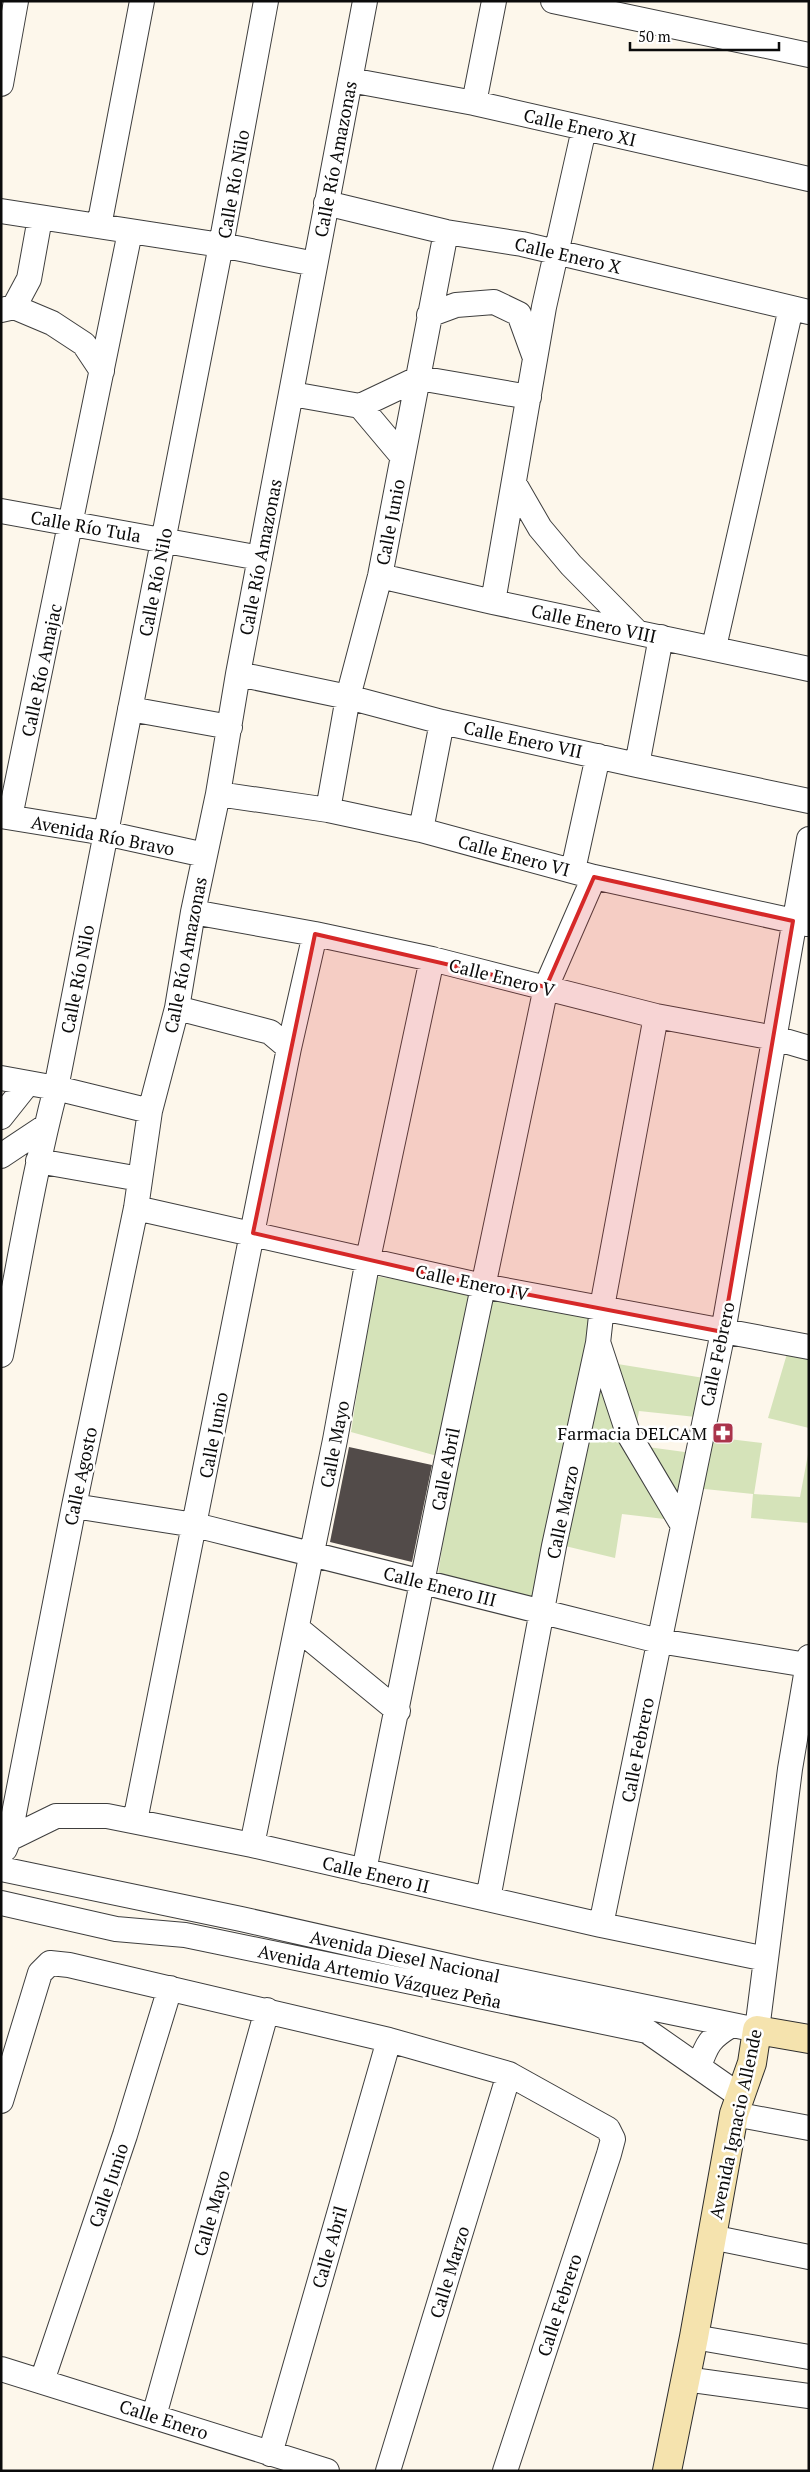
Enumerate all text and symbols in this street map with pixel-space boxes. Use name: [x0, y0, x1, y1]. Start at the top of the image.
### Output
scale bar: [630, 20, 779, 52]
text: 50 m: [638, 26, 671, 46]
street label: Calle Río Amazonas: [308, 79, 362, 239]
street label: Calle Enero XI: [521, 102, 639, 152]
street label: Calle Río Nilo: [212, 128, 254, 240]
street label: Calle Enero X: [512, 231, 624, 279]
street label: Calle Río Amazonas: [233, 477, 287, 637]
street label: Calle Junio: [370, 477, 410, 567]
street label: Calle Río Tula: [29, 504, 143, 548]
street label: Calle Río Nilo: [133, 526, 177, 638]
street label: Calle Enero VIII: [529, 598, 659, 648]
street label: Calle Río Amajac: [15, 601, 67, 739]
street label: Calle Enero VII: [461, 715, 585, 763]
street label: Avenida Río Bravo: [29, 809, 177, 861]
street label: Calle Enero VI: [456, 829, 572, 881]
street label: Calle Río Amazonas: [158, 875, 212, 1035]
street label: Calle Río Nilo: [55, 923, 99, 1035]
street label: Calle Enero V: [447, 952, 558, 1002]
street label: Calle Enero IV: [413, 1258, 531, 1306]
street label: Calle Febrero: [694, 1299, 740, 1409]
street label: Calle Junio: [193, 1390, 233, 1480]
street label: Calle Mayo: [314, 1398, 354, 1490]
place label: Farmacia DELCAM: [558, 1421, 707, 1445]
pharmacy icon: Farmacia DELCAM: [711, 1421, 735, 1445]
street label: Calle Agosto: [58, 1425, 102, 1527]
street label: Calle Abril: [425, 1425, 465, 1513]
street label: Calle Marzo: [540, 1463, 584, 1561]
street label: Calle Enero III: [381, 1560, 499, 1612]
street label: Calle Febrero: [615, 1695, 659, 1805]
street label: Calle Enero II: [320, 1850, 432, 1898]
street label: Avenida Diesel Nacional: [308, 1924, 502, 1988]
street label: Avenida Artemio Vázquez Peña: [256, 1938, 504, 2014]
street label: Avenida Ignacio Allende: [703, 2027, 767, 2221]
street label: Calle Junio: [82, 2140, 134, 2230]
street label: Calle Mayo: [187, 2167, 235, 2259]
street label: Calle Abril: [306, 2203, 352, 2291]
street label: Calle Marzo: [424, 2223, 474, 2321]
street label: Calle Febrero: [531, 2251, 587, 2359]
street label: Calle Enero: [117, 2393, 212, 2445]

